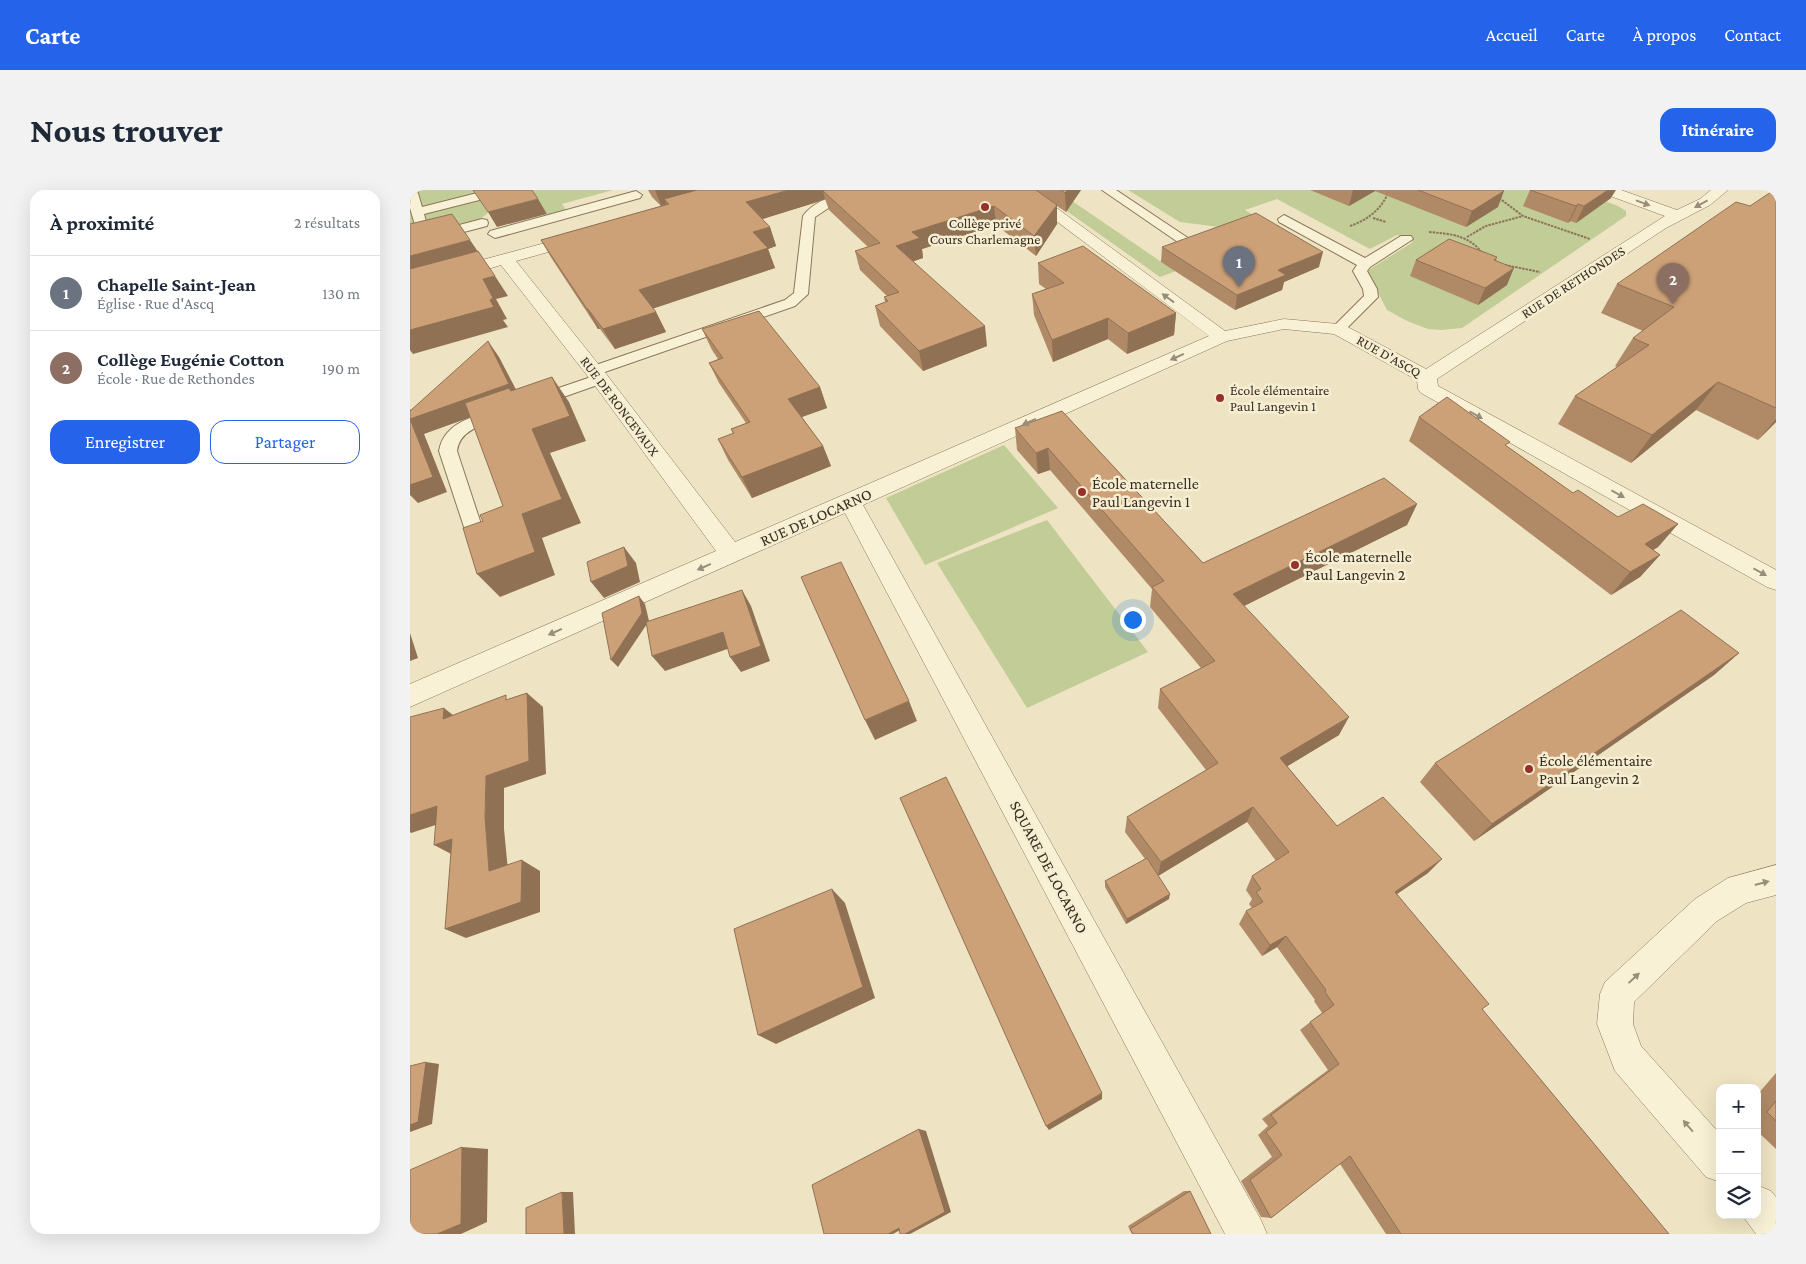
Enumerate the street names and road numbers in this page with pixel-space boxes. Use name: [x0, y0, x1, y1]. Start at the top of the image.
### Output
street label: RUE DE RETHONDES: [1518, 242, 1628, 322]
street label: RUE D'ASCQ: [1354, 332, 1425, 381]
street label: RUE DE RONCEVAUX: [577, 353, 663, 459]
street label: RUE DE LOCARNO: [758, 485, 874, 549]
street label: SQUARE DE LOCARNO: [1007, 798, 1091, 936]

